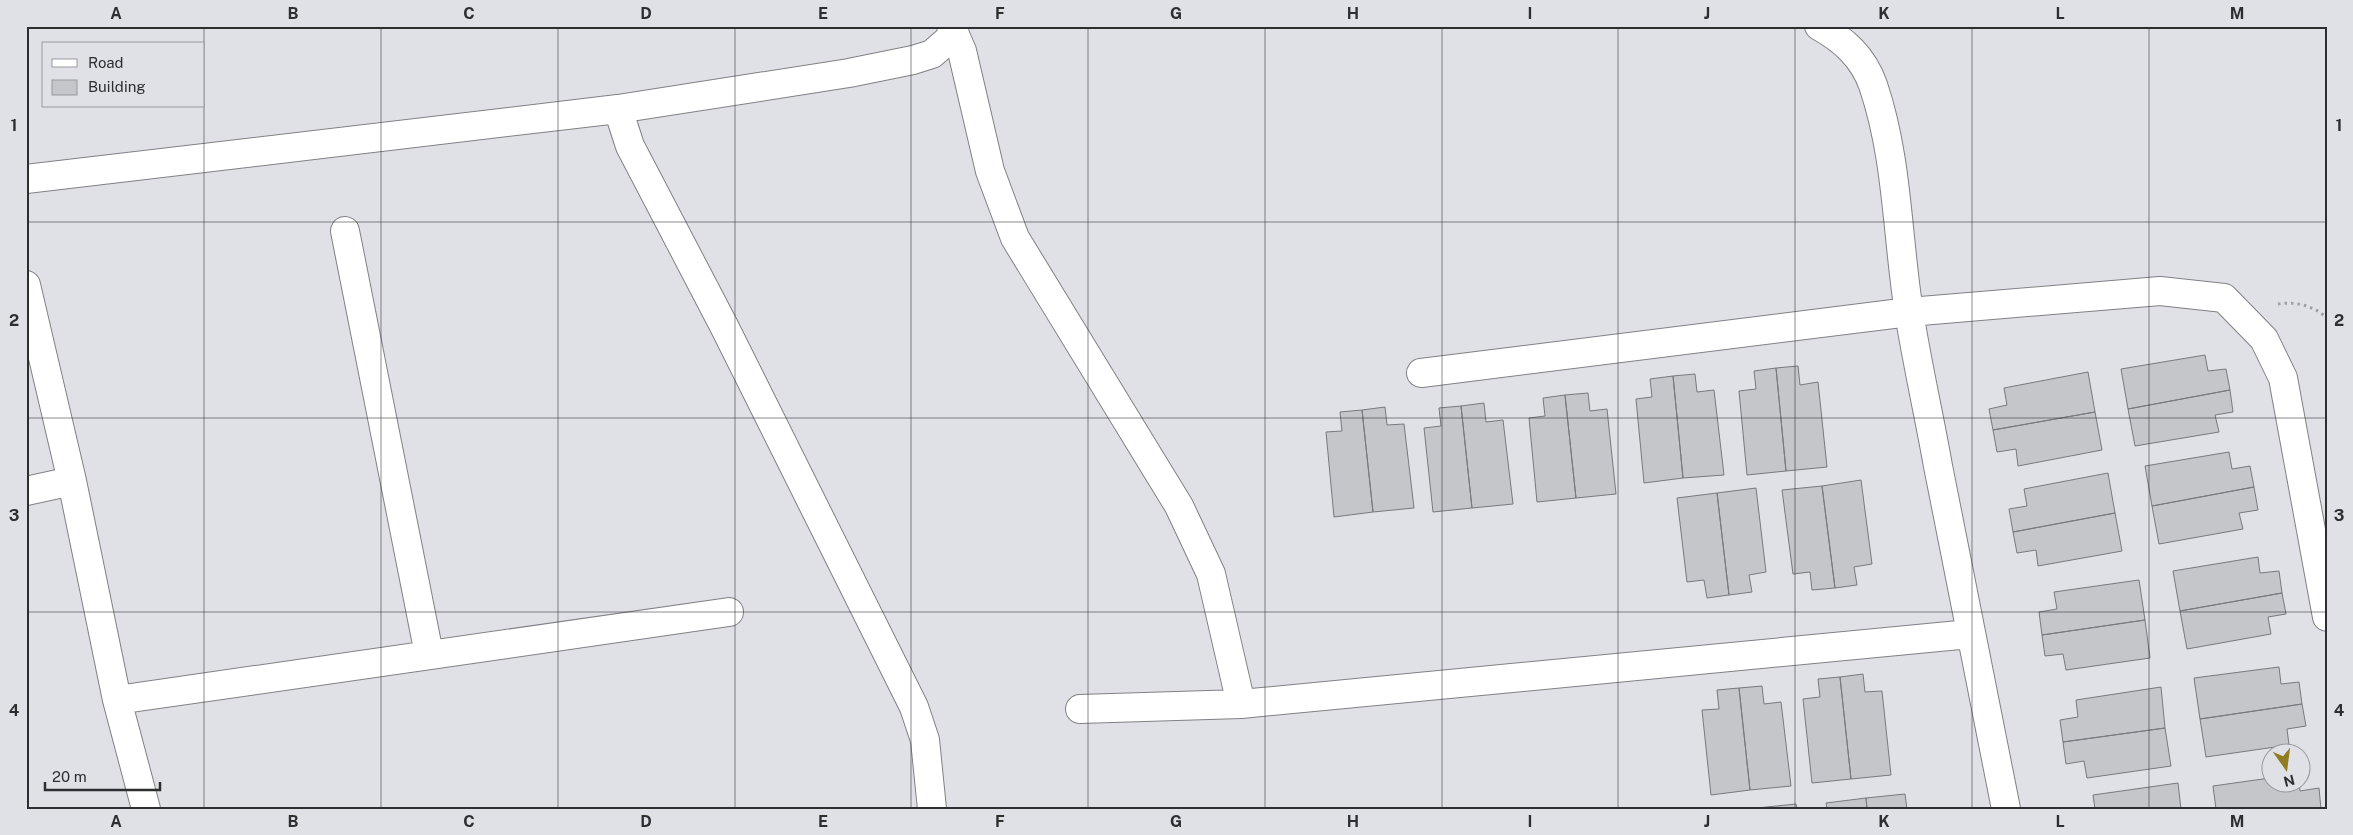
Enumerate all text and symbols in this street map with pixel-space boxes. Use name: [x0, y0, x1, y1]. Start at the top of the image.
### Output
text: A: [110, 4, 122, 23]
text: B: [288, 4, 299, 23]
text: C: [463, 4, 475, 23]
text: D: [640, 4, 652, 23]
text: E: [818, 4, 828, 23]
text: F: [995, 4, 1005, 23]
text: G: [1170, 4, 1182, 23]
text: H: [1347, 4, 1359, 23]
text: I: [1528, 4, 1532, 23]
text: J: [1704, 4, 1710, 23]
text: K: [1878, 4, 1890, 23]
text: L: [2055, 4, 2065, 23]
text: M: [2230, 4, 2244, 23]
legend: [42, 42, 205, 108]
text: Road: [88, 54, 124, 71]
text: Building: [88, 78, 146, 95]
text: 1: [11, 116, 17, 135]
text: 1: [2336, 116, 2342, 135]
text: 2: [9, 311, 19, 330]
text: 2: [2334, 311, 2344, 330]
text: 3: [9, 506, 19, 525]
text: 3: [2334, 506, 2344, 525]
text: 4: [9, 701, 20, 720]
text: 4: [2334, 701, 2345, 720]
north arrow: [2260, 742, 2310, 792]
scale bar: [45, 760, 160, 792]
text: 20 m: [52, 768, 87, 785]
text: N: [2282, 772, 2296, 790]
text: A: [110, 812, 122, 831]
text: B: [288, 812, 299, 831]
text: C: [463, 812, 475, 831]
text: D: [640, 812, 652, 831]
text: E: [818, 812, 828, 831]
text: F: [995, 812, 1005, 831]
text: G: [1170, 812, 1182, 831]
text: H: [1347, 812, 1359, 831]
text: I: [1528, 812, 1532, 831]
text: J: [1704, 812, 1710, 831]
text: K: [1878, 812, 1890, 831]
text: L: [2055, 812, 2065, 831]
text: M: [2230, 812, 2244, 831]

